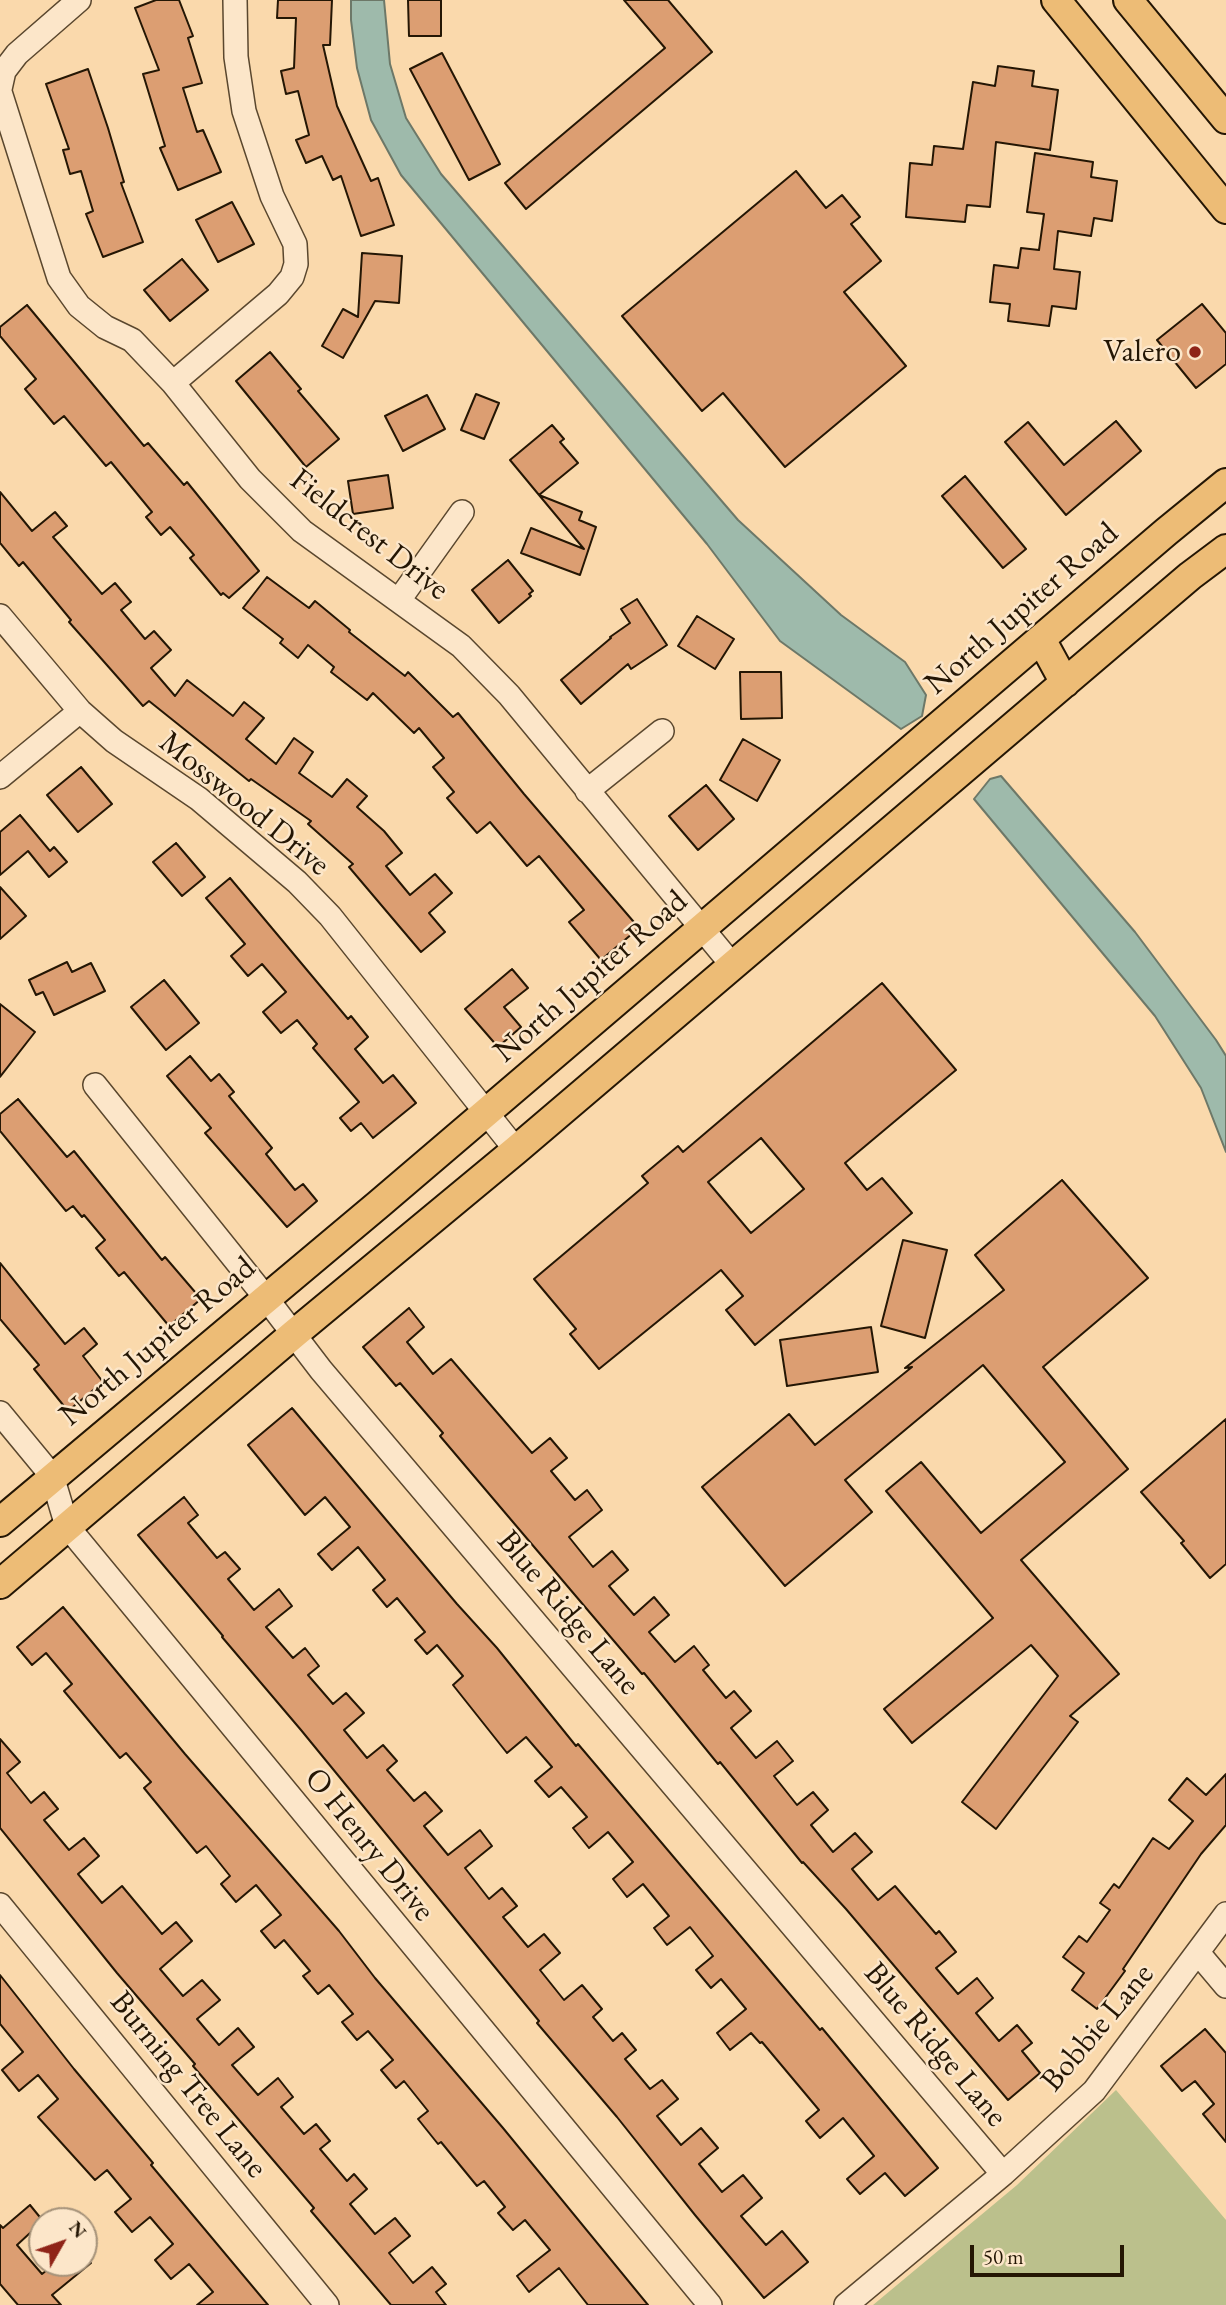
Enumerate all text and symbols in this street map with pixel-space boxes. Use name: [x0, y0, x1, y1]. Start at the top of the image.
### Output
place label: Valero: [1103, 333, 1181, 371]
marker: Valero: [1187, 344, 1203, 360]
street label: Fieldcrest Drive: [282, 461, 456, 609]
street label: North Jupiter Road: [917, 515, 1127, 703]
street label: Mosswood Drive: [151, 723, 337, 885]
street label: North Jupiter Road: [486, 883, 696, 1071]
street label: North Jupiter Road: [52, 1249, 264, 1435]
street label: Blue Ridge Lane: [488, 1523, 648, 1703]
street label: O Henry Drive: [296, 1761, 442, 1929]
street label: Blue Ridge Lane: [855, 1955, 1015, 2135]
street label: Bobbie Lane: [1033, 1956, 1163, 2100]
street label: Burning Tree Lane: [101, 1984, 275, 2186]
north arrow: [28, 2207, 98, 2277]
text: N: [63, 2216, 92, 2243]
scale bar: [974, 2232, 1128, 2276]
text: 50 m: [983, 2243, 1024, 2270]

